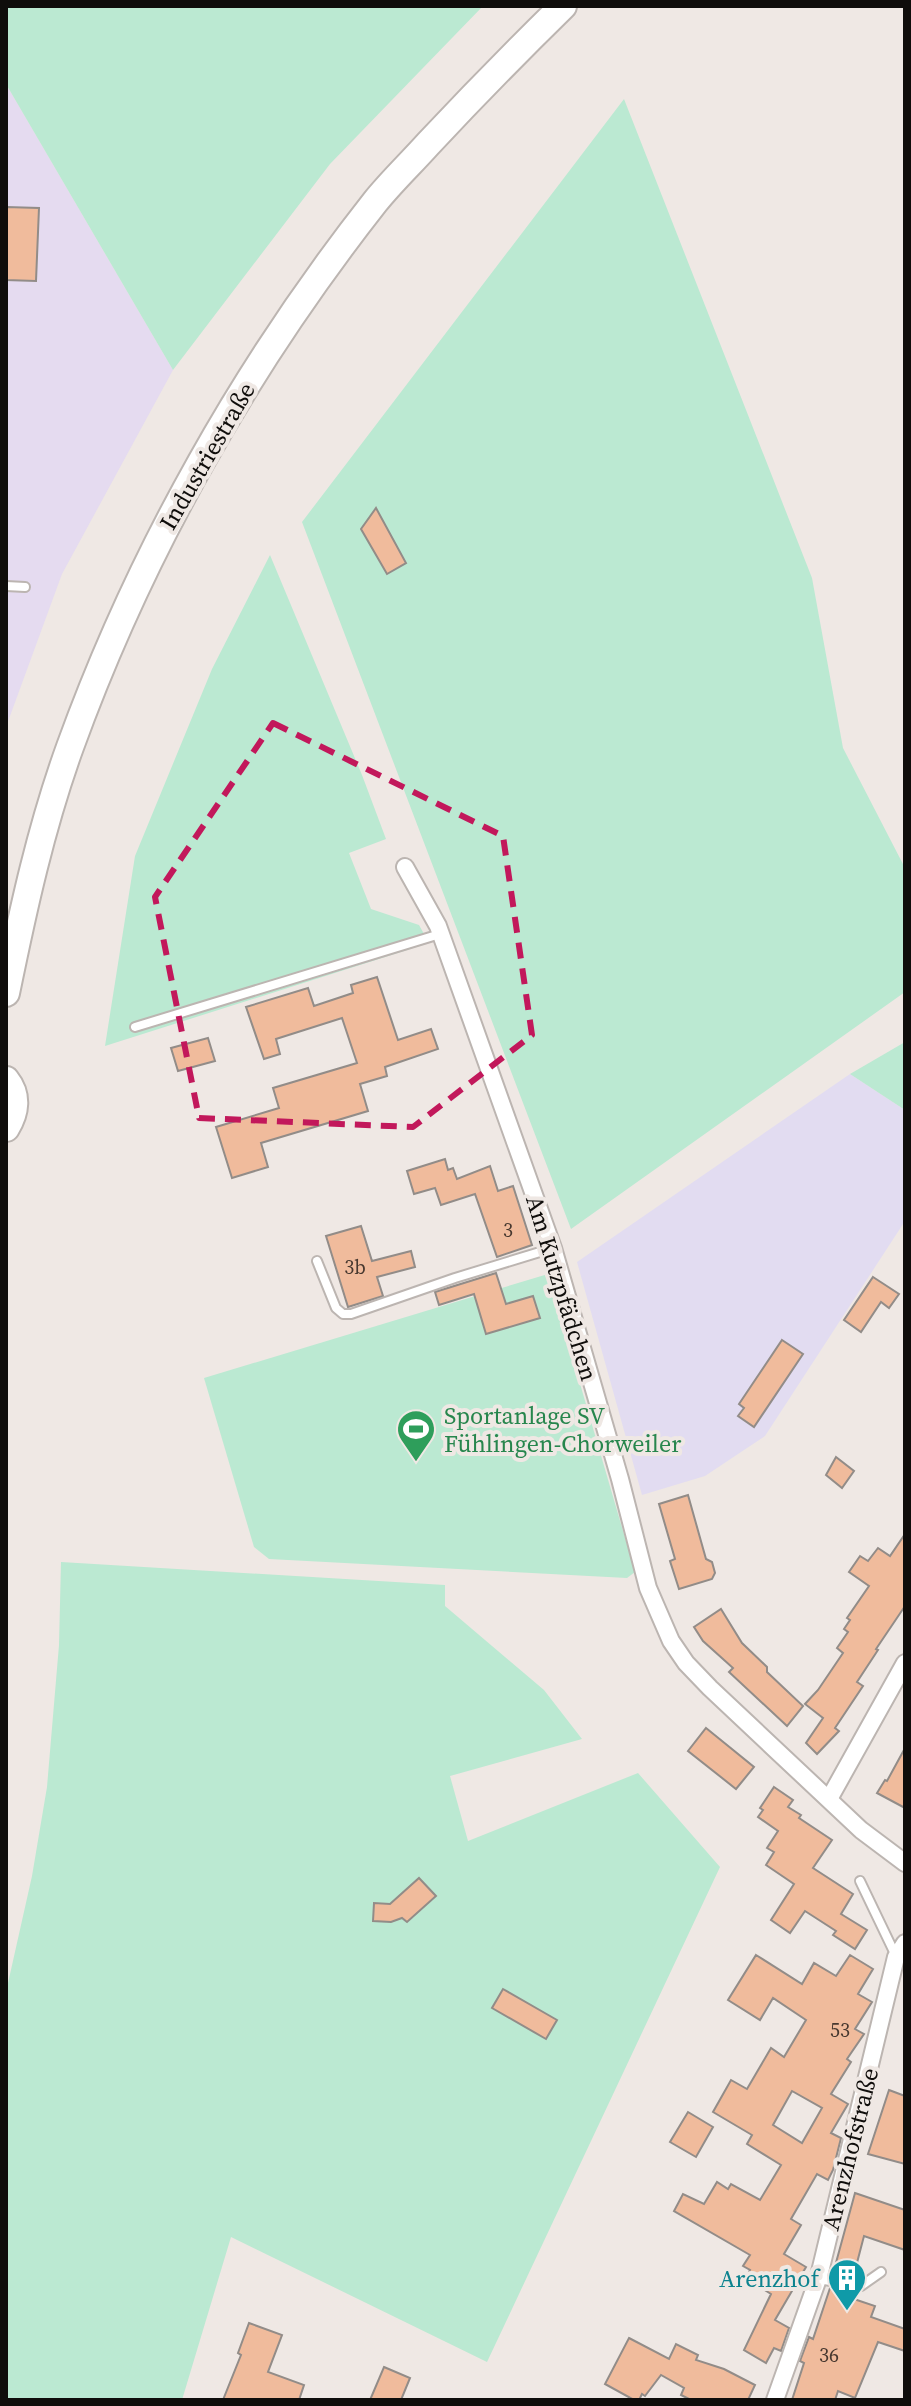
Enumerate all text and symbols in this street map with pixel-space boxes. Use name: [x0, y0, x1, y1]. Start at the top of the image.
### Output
street label: Industriestraße: [151, 376, 263, 536]
street label: Am Kutzpfädchen: [518, 1191, 606, 1385]
house number: 3: [503, 1216, 513, 1244]
house number: 3b: [344, 1253, 366, 1281]
place label: Sportanlage SV Fühlingen-Chorweiler: [444, 1399, 681, 1460]
sports icon: Sportanlage SV Fühlingen-Chorweiler: [395, 1408, 437, 1463]
house number: 53: [830, 2016, 850, 2044]
street label: Arenzhofstraße: [814, 2064, 886, 2234]
building icon: Arenzhof: [826, 2257, 868, 2312]
place label: Arenzhof: [719, 2262, 822, 2295]
house number: 36: [819, 2341, 839, 2369]

